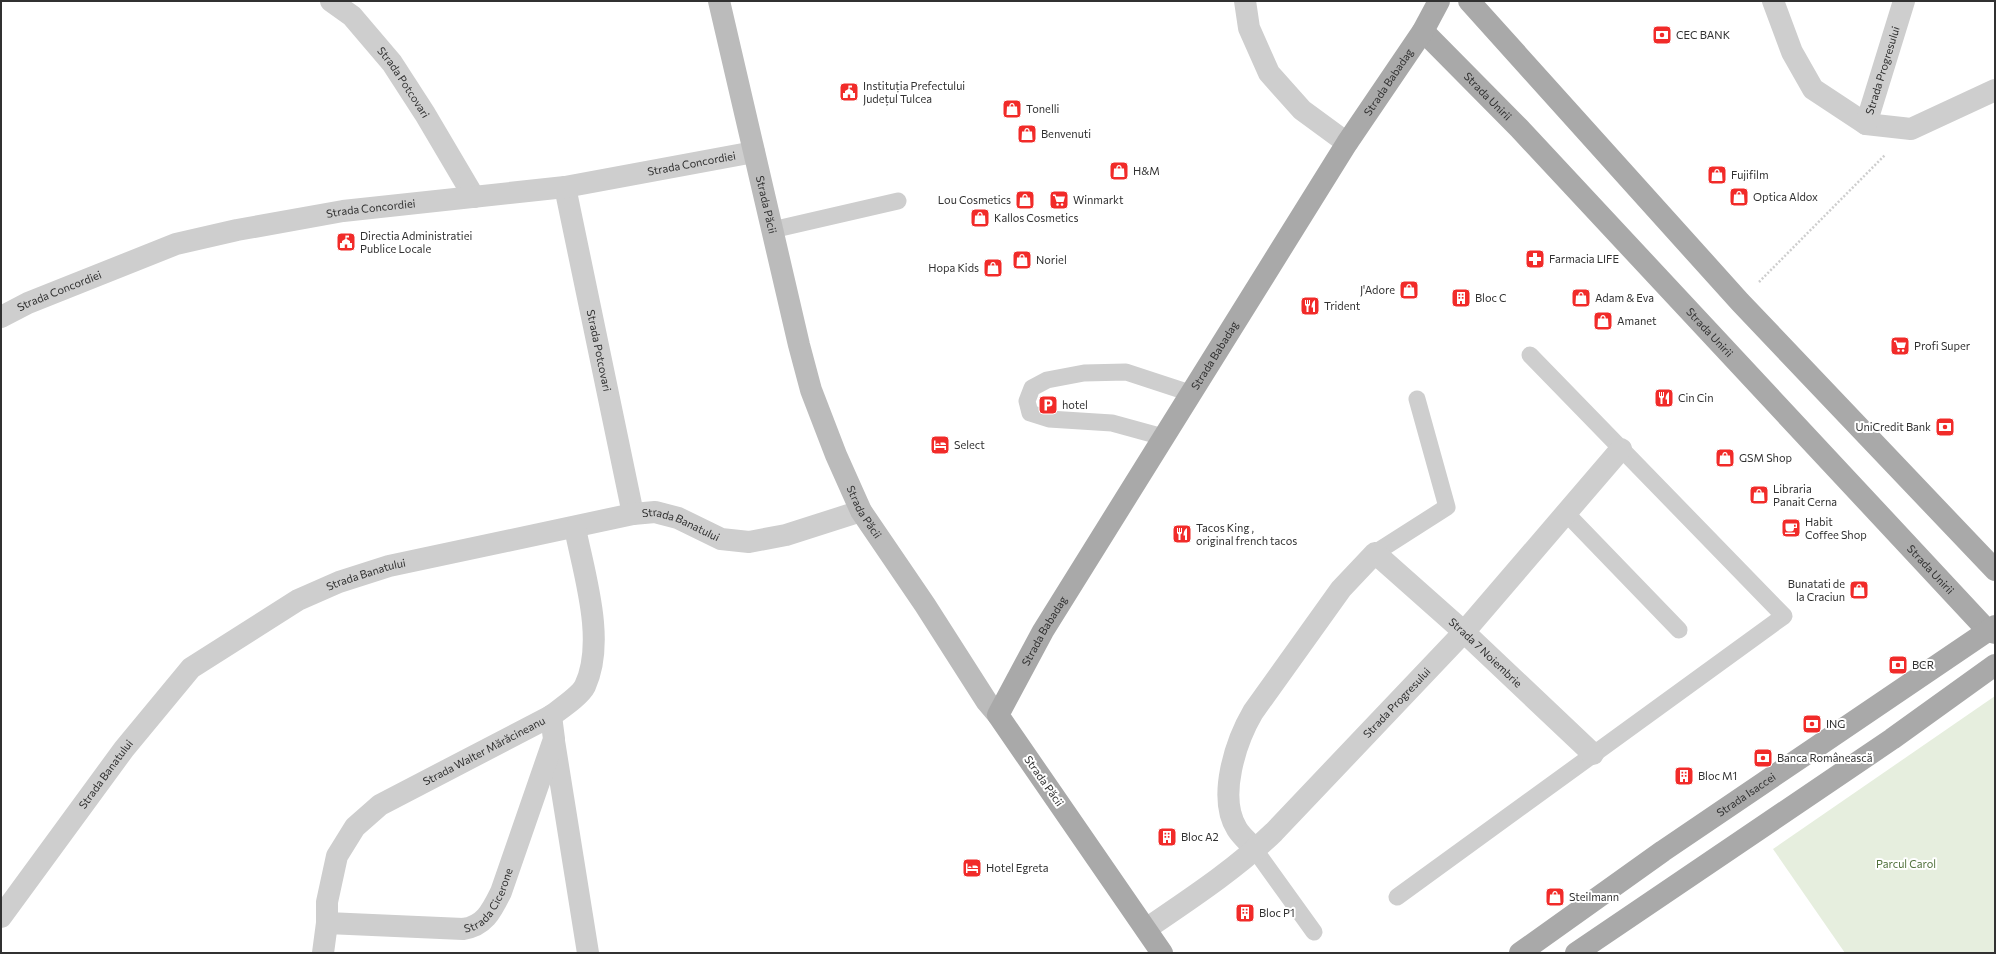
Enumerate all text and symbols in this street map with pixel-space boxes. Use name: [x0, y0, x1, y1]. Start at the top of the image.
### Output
bank icon: CEC BANK: [1651, 24, 1673, 46]
street label: Strada Progresului: [1862, 24, 1902, 116]
place label: CEC BANK: [1676, 28, 1731, 41]
street label: Strada Potcovari: [375, 44, 433, 120]
street label: Strada Babadag: [1361, 46, 1415, 118]
street label: Strada Unirii: [1462, 69, 1515, 123]
place label: Instituția Prefectului Județul Tulcea: [863, 79, 965, 106]
public building icon: Instituția Prefectului Județul Tulcea: [838, 81, 860, 103]
shop icon: Tonelli: [1001, 98, 1023, 120]
place label: Tonelli: [1026, 102, 1059, 115]
shop icon: Benvenuti: [1016, 123, 1038, 145]
place label: Benvenuti: [1041, 127, 1091, 140]
street label: Strada Concordiei: [646, 148, 737, 178]
shop icon: H&M: [1108, 160, 1130, 182]
place label: H&M: [1133, 164, 1160, 177]
shop icon: Fujifilm: [1706, 164, 1728, 186]
place label: Fujifilm: [1731, 168, 1769, 181]
street label: Strada Păcii: [754, 174, 780, 235]
shop icon: Optica Aldox: [1728, 186, 1750, 208]
shop icon: Lou Cosmetics: [1014, 189, 1036, 211]
supermarket icon: Winmarkt: [1048, 189, 1070, 211]
place label: Optica Aldox: [1753, 190, 1818, 203]
place label: Lou Cosmetics: [938, 193, 1011, 206]
place label: Winmarkt: [1073, 193, 1124, 206]
street label: Strada Concordiei: [325, 196, 416, 220]
shop icon: Kallos Cosmetics: [969, 207, 991, 229]
place label: Kallos Cosmetics: [994, 211, 1078, 224]
place label: Directia Administratiei Publice Locale: [360, 229, 472, 255]
public building icon: Directia Administratiei Publice Locale: [335, 231, 357, 253]
pharmacy icon: Farmacia LIFE: [1524, 248, 1546, 270]
shop icon: Noriel: [1011, 249, 1033, 271]
place label: Farmacia LIFE: [1549, 252, 1619, 265]
place label: Noriel: [1036, 253, 1067, 266]
shop icon: Hopa Kids: [982, 257, 1004, 279]
place label: Hopa Kids: [928, 261, 979, 274]
street label: Strada Concordiei: [15, 267, 103, 314]
shop icon: J'Adore: [1398, 279, 1420, 301]
place label: J'Adore: [1360, 283, 1395, 297]
building icon: Bloc C: [1450, 287, 1472, 309]
shop icon: Adam & Eva: [1570, 287, 1592, 309]
place label: Bloc C: [1475, 291, 1507, 304]
place label: Adam & Eva: [1595, 291, 1654, 304]
restaurant icon: Trident: [1299, 295, 1321, 317]
place label: Trident: [1324, 299, 1361, 312]
street label: Strada Unirii: [1684, 305, 1736, 359]
street label: Strada Potcovari: [585, 308, 614, 393]
shop icon: Amanet: [1592, 310, 1614, 332]
place label: Amanet: [1617, 314, 1657, 327]
street label: Strada Babadag: [1188, 318, 1241, 392]
supermarket icon: Profi Super: [1889, 335, 1911, 357]
place label: Profi Super: [1914, 339, 1971, 352]
restaurant icon: Cin Cin: [1653, 387, 1675, 409]
place label: Cin Cin: [1678, 391, 1713, 404]
parking icon: hotel: [1037, 394, 1059, 416]
place label: hotel: [1062, 398, 1088, 411]
bank icon: UniCredit Bank: [1934, 416, 1956, 438]
place label: UniCredit Bank: [1855, 420, 1931, 433]
hotel icon: Select: [929, 434, 951, 456]
place label: Select: [954, 438, 985, 451]
shop icon: GSM Shop: [1714, 447, 1736, 469]
place label: GSM Shop: [1739, 451, 1792, 464]
place label: Libraria Panait Cerna: [1773, 482, 1837, 508]
street label: Strada Păcii: [844, 483, 885, 541]
shop icon: Libraria Panait Cerna: [1748, 484, 1770, 506]
street label: Strada Banatului: [641, 505, 722, 543]
place label: Habit Coffee Shop: [1805, 515, 1867, 541]
cafe icon: Habit Coffee Shop: [1780, 517, 1802, 539]
place label: Tacos King , original french tacos: [1196, 521, 1297, 547]
restaurant icon: Tacos King , original french tacos: [1171, 523, 1193, 545]
street label: Strada Unirii: [1905, 542, 1957, 596]
street label: Strada Banatului: [324, 556, 407, 593]
place label: Bunatati de la Craciun: [1788, 577, 1845, 603]
shop icon: Bunatati de la Craciun: [1848, 579, 1870, 601]
street label: Strada Babadag: [1019, 593, 1069, 668]
street label: Strada 7 Noiembrie: [1446, 615, 1525, 690]
bank icon: BCR: [1887, 654, 1909, 676]
place label: BCR: [1912, 658, 1935, 671]
street label: Strada Progresului: [1360, 665, 1433, 740]
street label: Strada Walter Mărăcineanu: [420, 713, 547, 788]
bank icon: ING: [1801, 713, 1823, 735]
place label: ING: [1826, 717, 1845, 730]
street label: Strada Banatului: [76, 737, 135, 811]
bank icon: Banca Românească: [1752, 747, 1774, 769]
place label: Banca Românească: [1777, 751, 1872, 764]
street label: Strada Păcii: [1022, 753, 1067, 809]
building icon: Bloc M1: [1673, 765, 1695, 787]
place label: Bloc M1: [1698, 769, 1737, 782]
street label: Strada Isaccei: [1714, 770, 1778, 819]
building icon: Bloc A2: [1156, 826, 1178, 848]
place label: Bloc A2: [1181, 830, 1219, 843]
hotel icon: Hotel Egreta: [961, 857, 983, 879]
park label: Parcul Carol: [1876, 857, 1936, 870]
place label: Hotel Egreta: [986, 861, 1049, 874]
street label: Strada Cicerone: [463, 866, 515, 935]
shop icon: Steilmann: [1544, 886, 1566, 908]
place label: Steilmann: [1569, 890, 1619, 903]
building icon: Bloc P1: [1234, 902, 1256, 924]
place label: Bloc P1: [1259, 906, 1295, 919]

